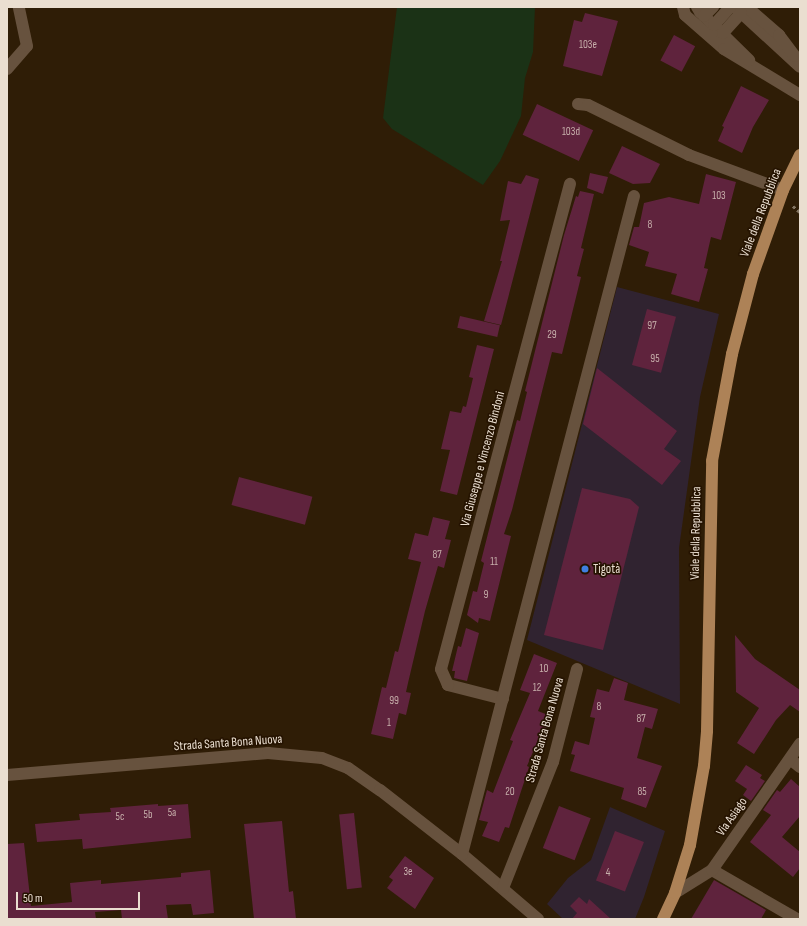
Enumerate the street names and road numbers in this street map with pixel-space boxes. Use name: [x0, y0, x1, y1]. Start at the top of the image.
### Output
street label: Viale della Repubblica: [737, 167, 785, 259]
street label: Via Giuseppe e Vincenzo Bindoni: [457, 390, 509, 528]
street label: Viale della Repubblica: [687, 486, 705, 580]
street label: Strada Santa Bona Nuova: [523, 676, 567, 784]
street label: Strada Santa Bona Nuova: [173, 731, 283, 755]
street label: Via Asiago: [713, 795, 751, 839]

